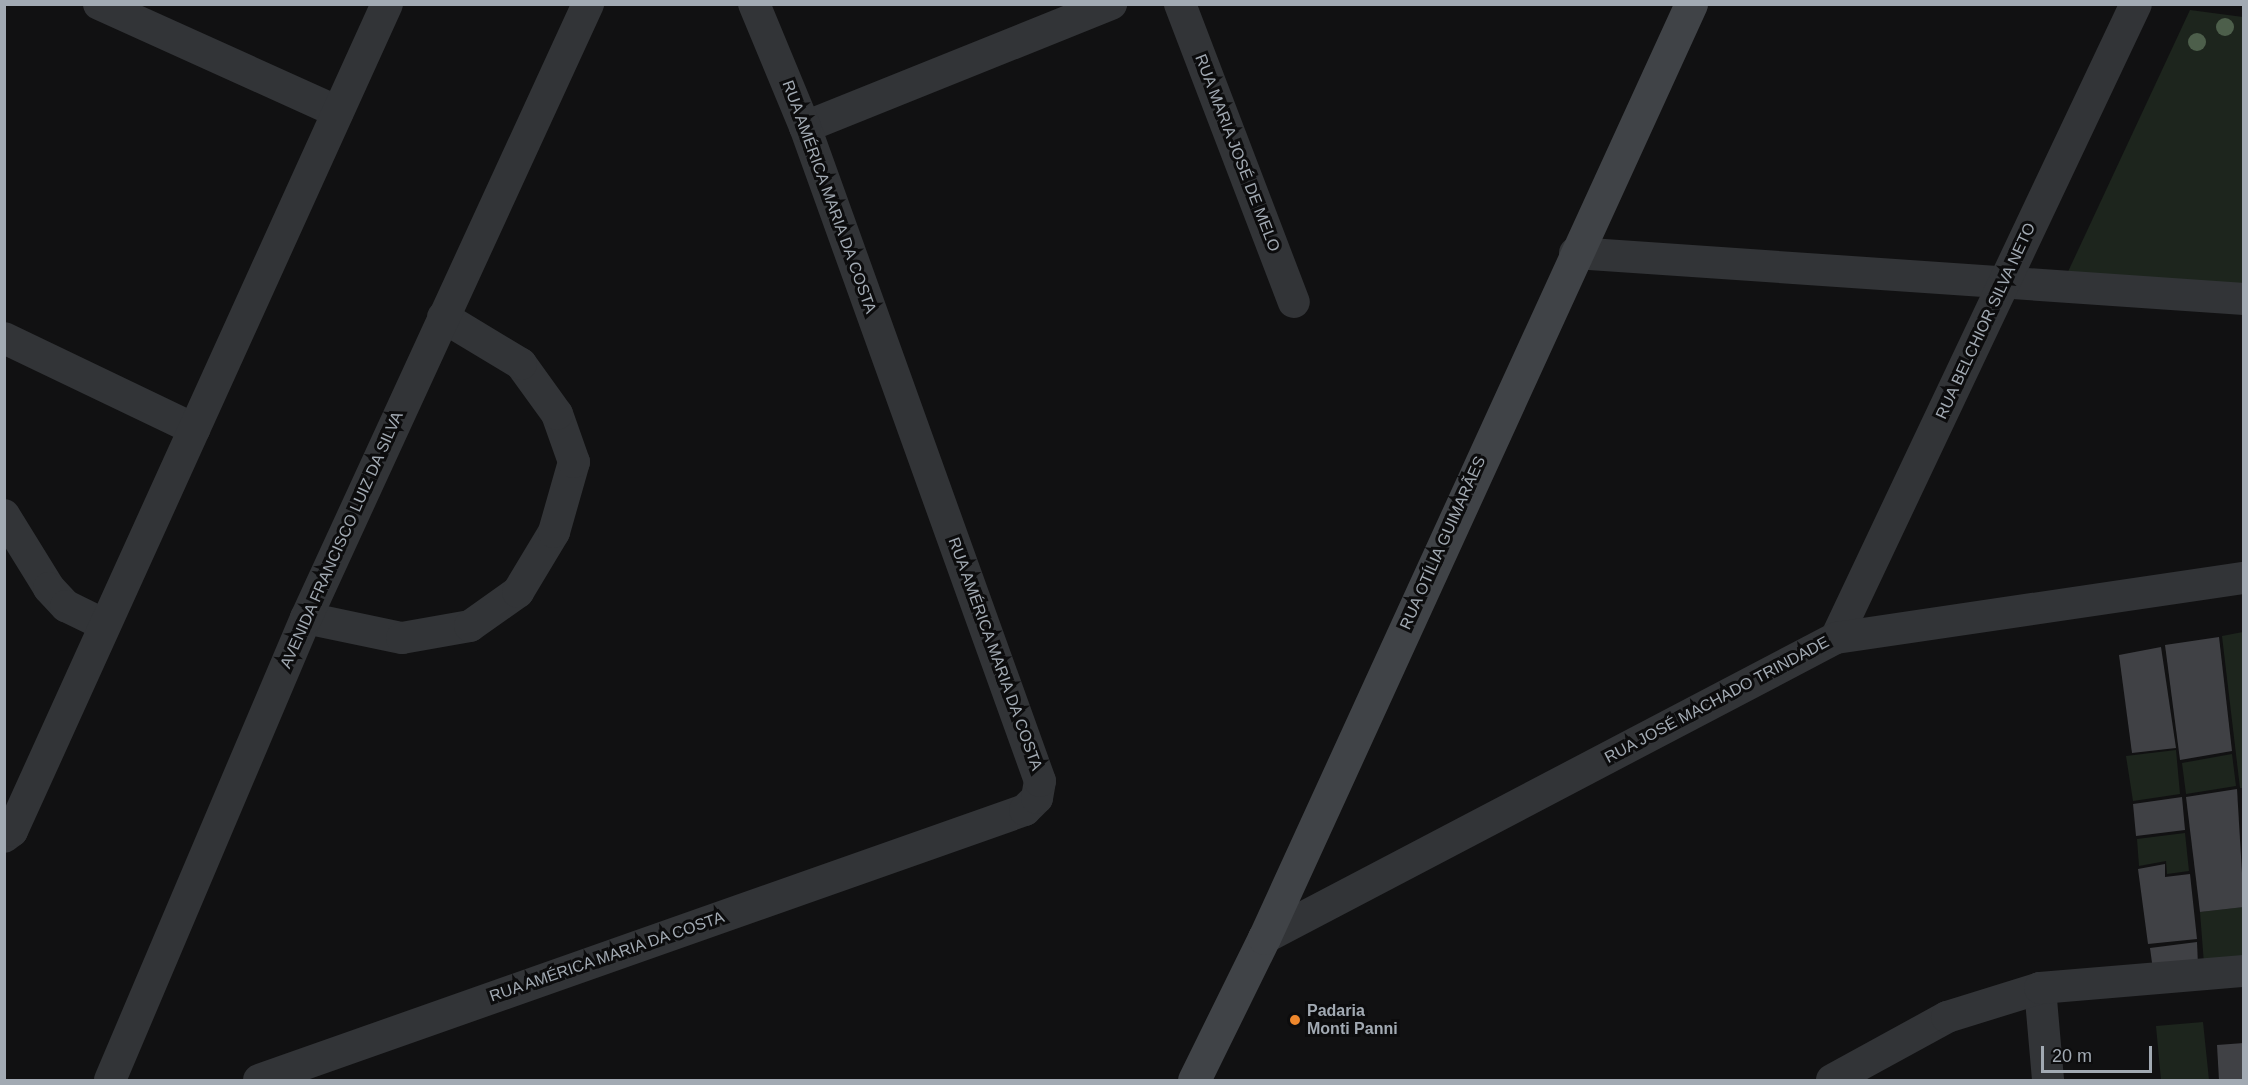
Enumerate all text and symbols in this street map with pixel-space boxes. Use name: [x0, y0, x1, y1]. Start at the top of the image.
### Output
street label: RUA MARIA JOSÉ DE MELO: [1190, 51, 1284, 255]
street label: RUA AMÉRICA MARIA DA COSTA: [777, 76, 881, 318]
street label: RUA BELCHIOR SILVA NETO: [1932, 219, 2040, 423]
street label: AVENIDA FRANCISCO LUIZ DA SILVA: [276, 408, 408, 672]
street label: RUA OTÍLIA GUIMARÃES: [1396, 453, 1490, 633]
street label: RUA AMÉRICA MARIA DA COSTA: [943, 533, 1047, 775]
street label: RUA JOSÉ MACHADO TRINDADE: [1601, 632, 1833, 768]
street label: RUA AMÉRICA MARIA DA COSTA: [485, 907, 729, 1007]
place label: Padaria Monti Panni: [1307, 1001, 1398, 1039]
marker: Padaria Monti Panni: [1288, 1013, 1302, 1027]
scale bar: [2044, 1034, 2155, 1072]
text: 20 m: [2052, 1046, 2092, 1066]

